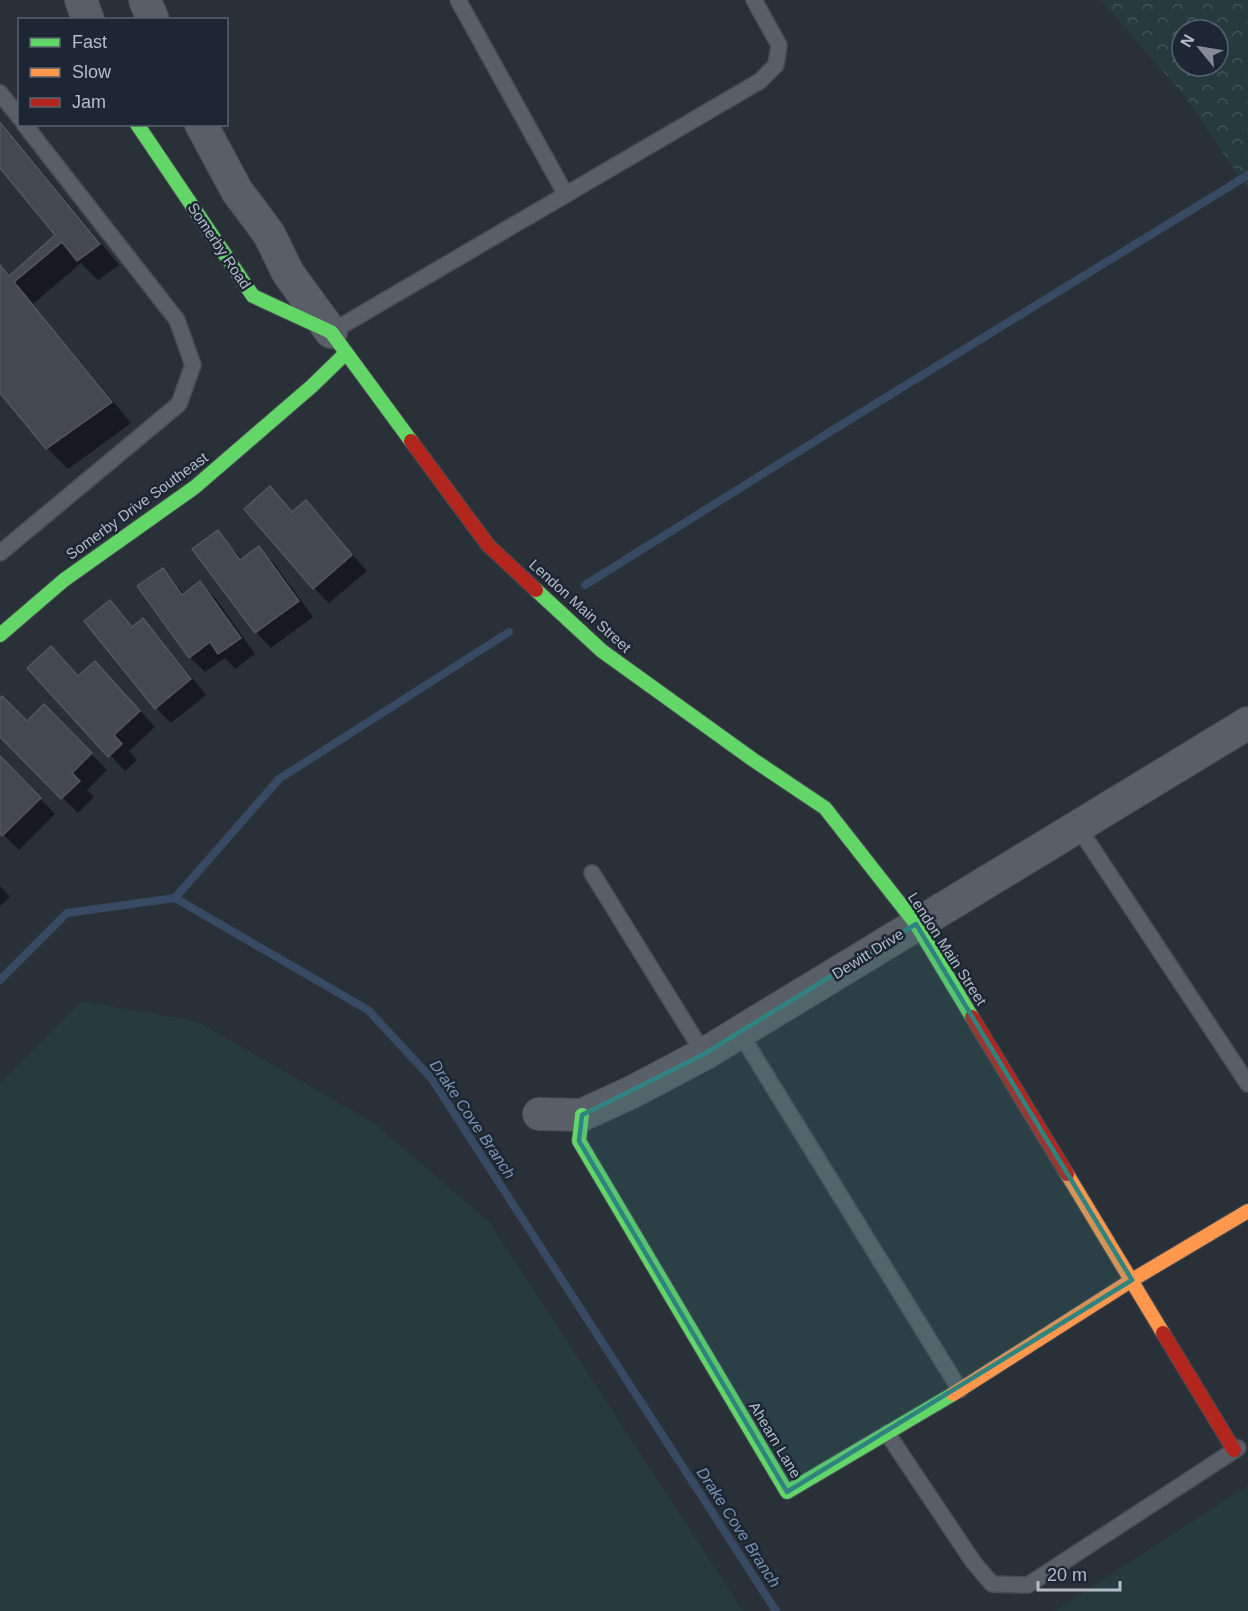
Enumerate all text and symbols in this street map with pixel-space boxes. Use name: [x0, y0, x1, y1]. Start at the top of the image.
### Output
legend: [18, 18, 228, 126]
north arrow: [1170, 18, 1230, 78]
text: N: [1177, 31, 1198, 50]
text: Fast: [72, 32, 107, 52]
text: Slow: [72, 62, 112, 82]
text: Jam: [72, 92, 106, 112]
street label: Somerby Road: [184, 199, 254, 292]
street label: Somerby Drive Southeast: [63, 448, 212, 563]
street label: Lendon Main Street: [526, 556, 635, 656]
street label: Lendon Main Street: [905, 889, 991, 1009]
street label: Dewitt Drive: [829, 925, 907, 982]
water label: Drake Cove Branch: [427, 1057, 519, 1182]
street label: Ahearn Lane: [746, 1399, 805, 1481]
water label: Drake Cove Branch: [693, 1464, 784, 1591]
scale bar: [1038, 1554, 1120, 1592]
text: 20 m: [1047, 1565, 1087, 1585]

